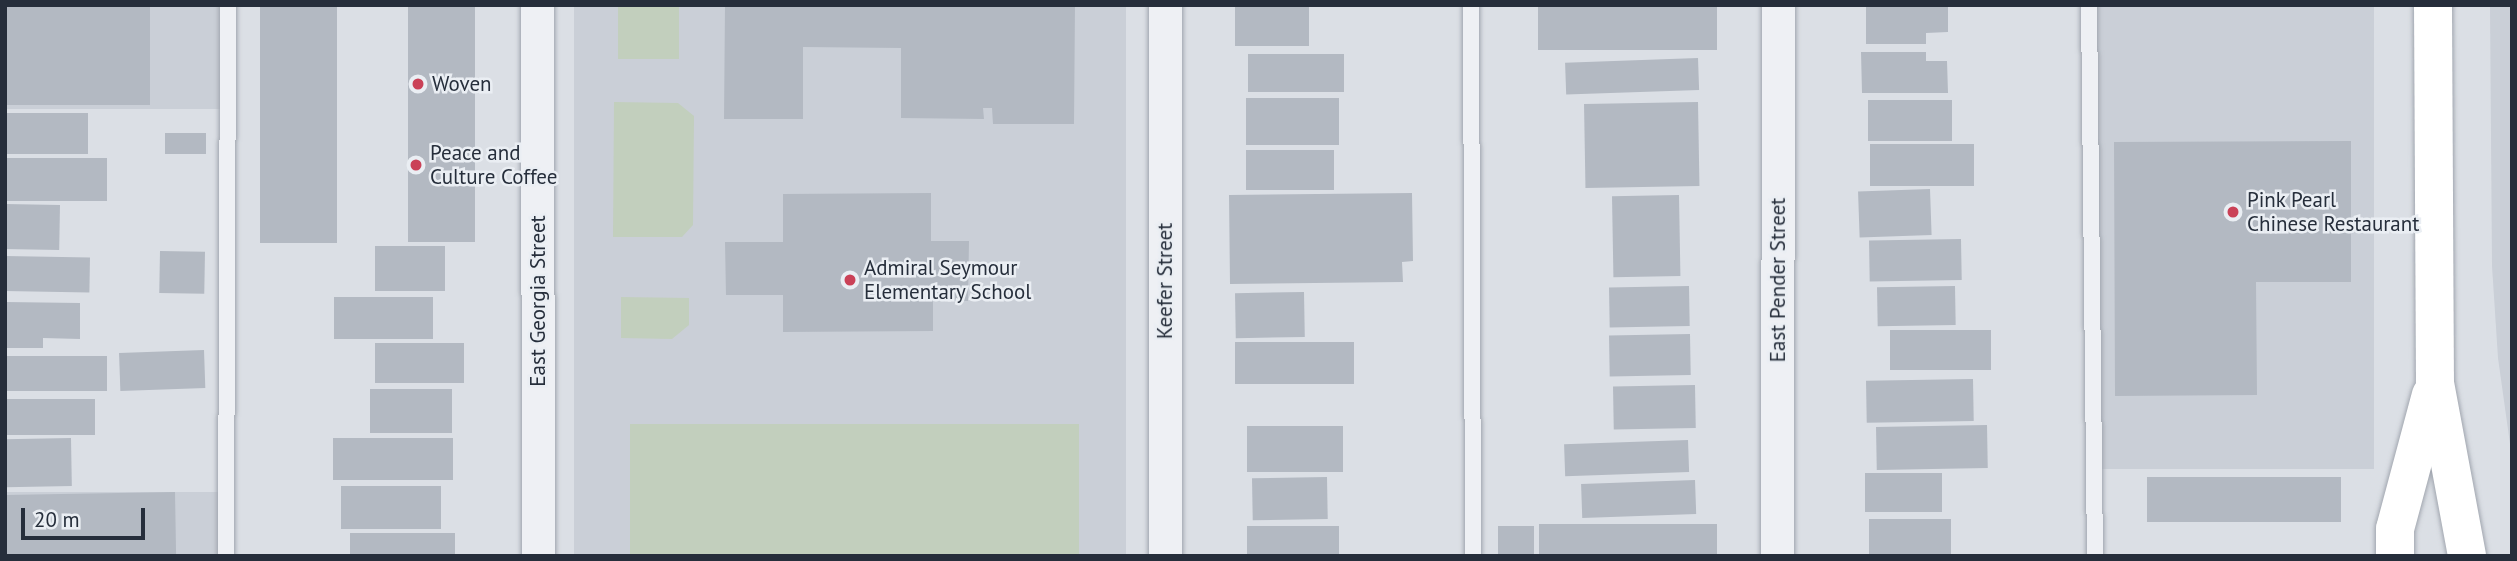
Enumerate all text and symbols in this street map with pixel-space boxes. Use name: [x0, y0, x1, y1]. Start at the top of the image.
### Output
place label: Woven: [432, 71, 492, 97]
marker: Woven: [410, 76, 426, 92]
place label: Peace and Culture Coffee: [430, 140, 557, 190]
marker: Peace and Culture Coffee: [408, 157, 424, 173]
place label: Pink Pearl Chinese Restaurant: [2247, 187, 2419, 237]
street label: East Pender Street: [1765, 198, 1791, 362]
marker: Pink Pearl Chinese Restaurant: [2225, 204, 2241, 220]
street label: East Georgia Street: [525, 215, 551, 387]
street label: Keefer Street: [1152, 223, 1178, 339]
place label: Admiral Seymour Elementary School: [864, 255, 1032, 305]
marker: Admiral Seymour Elementary School: [842, 272, 858, 288]
scale bar: [24, 494, 149, 538]
text: 20 m: [34, 506, 80, 533]

